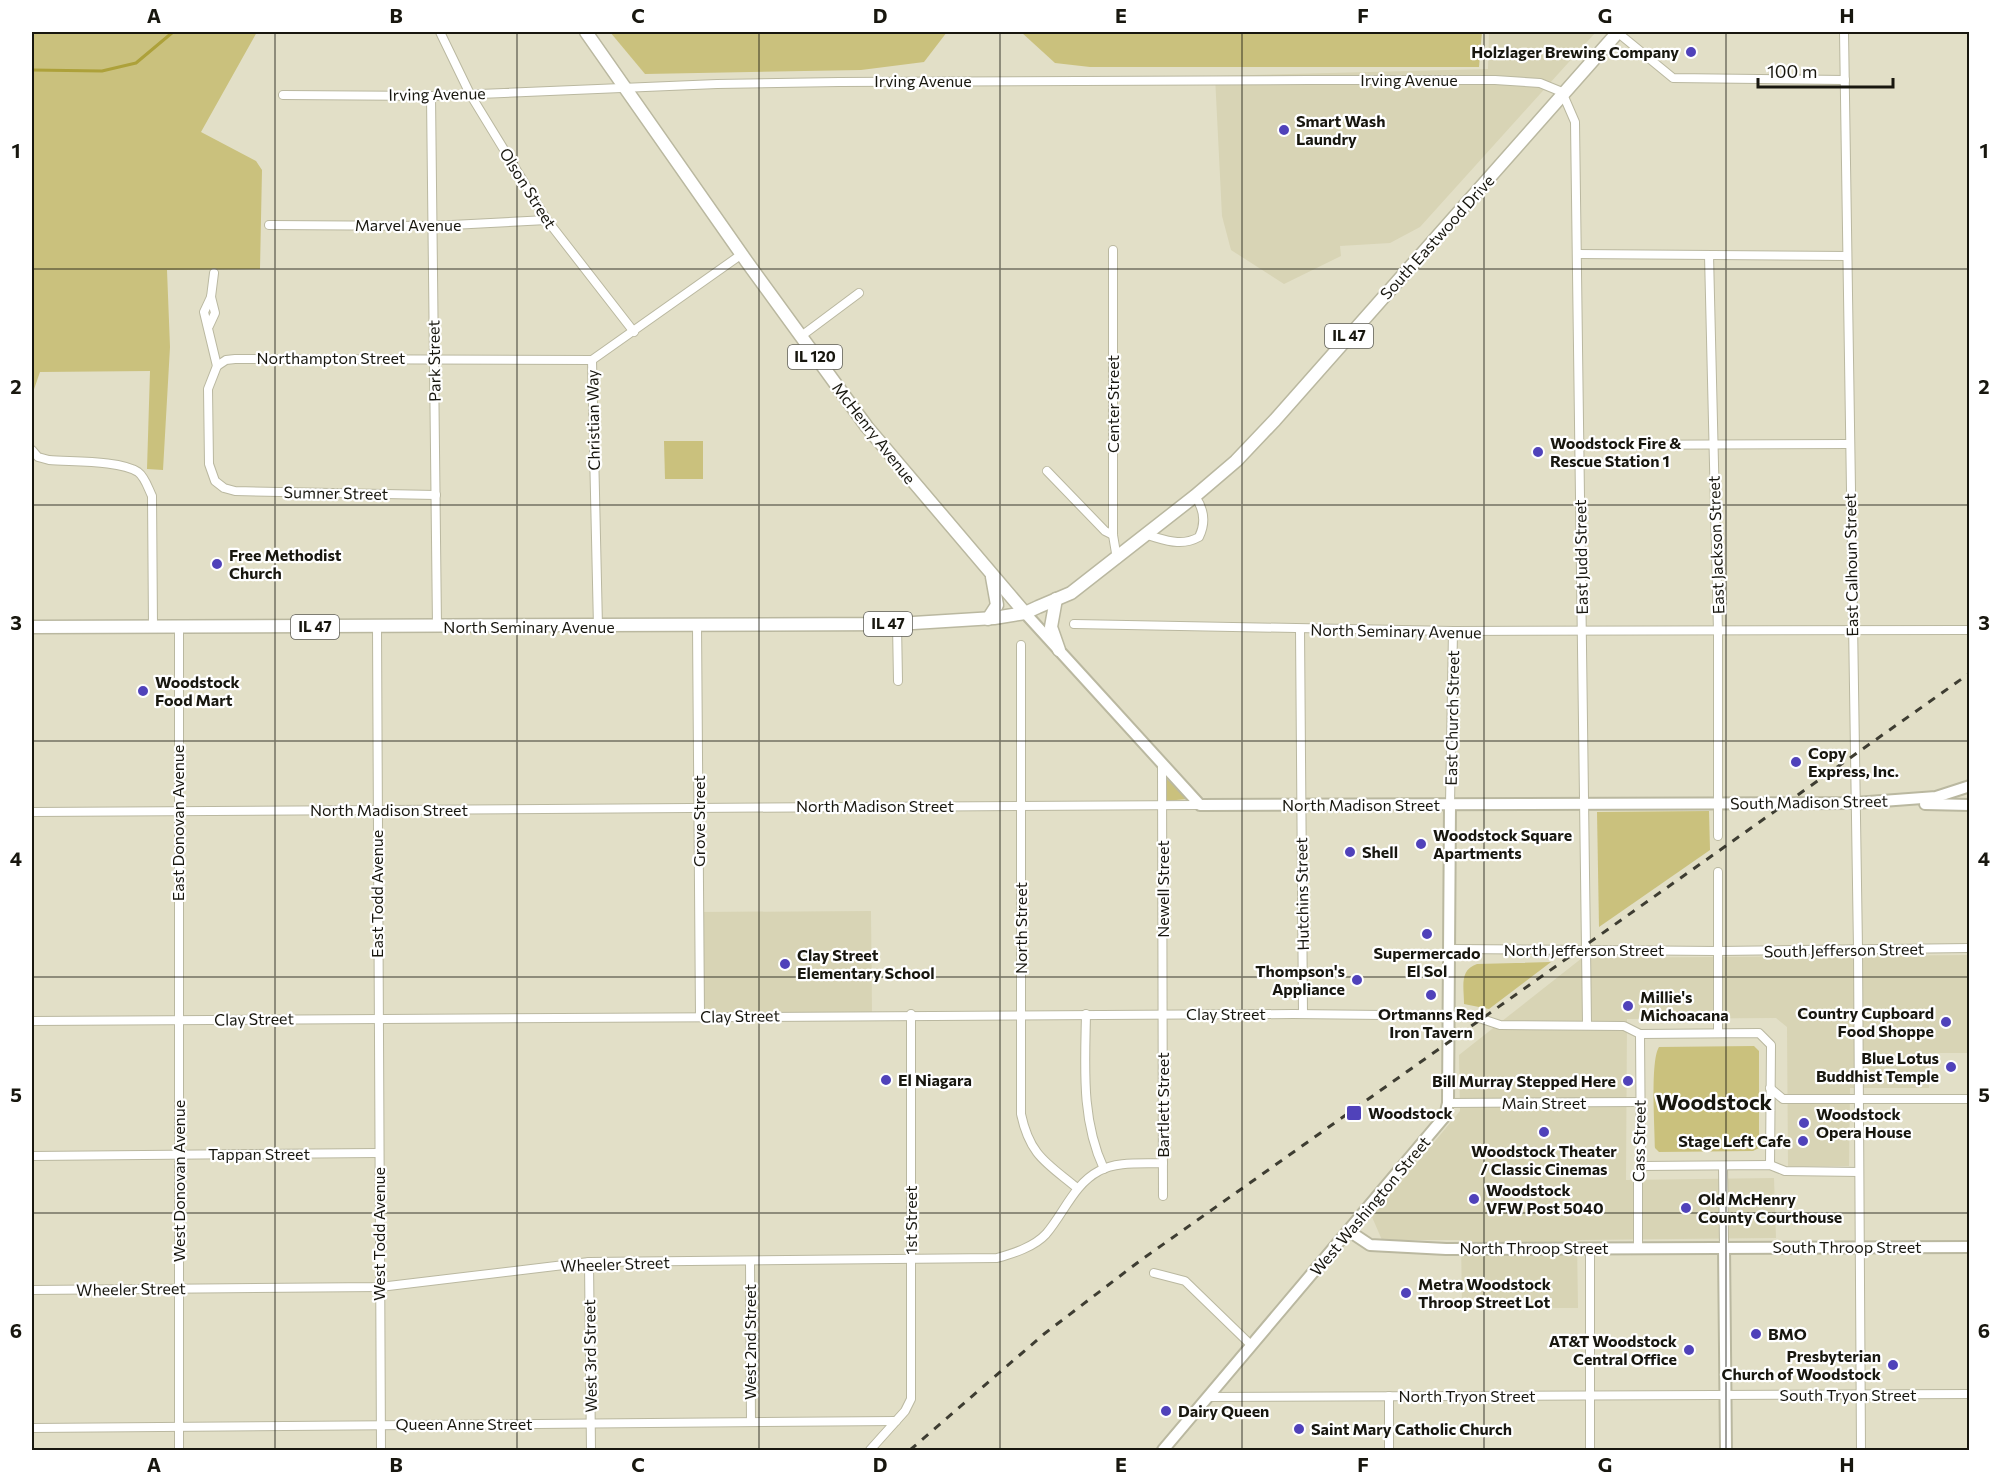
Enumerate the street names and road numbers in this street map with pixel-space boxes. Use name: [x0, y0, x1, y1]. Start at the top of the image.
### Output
street label: Irving Avenue: [1360, 70, 1458, 89]
street label: Irving Avenue: [874, 71, 972, 90]
street label: Irving Avenue: [388, 83, 486, 104]
street label: Olson Street: [496, 144, 561, 232]
street label: South Eastwood Drive: [1376, 171, 1498, 303]
street label: Marvel Avenue: [355, 215, 461, 234]
street label: Park Street: [423, 320, 444, 402]
road number: IL 47: [1325, 324, 1373, 348]
road number: IL 120: [788, 345, 842, 369]
street label: Northampton Street: [257, 348, 406, 367]
street label: Center Street: [1103, 355, 1122, 453]
street label: Christian Way: [582, 369, 603, 471]
street label: McHenry Avenue: [829, 378, 920, 487]
street label: East Jackson Street: [1704, 475, 1727, 615]
street label: Sumner Street: [284, 482, 389, 503]
street label: East Calhoun Street: [1840, 493, 1861, 637]
street label: East Judd Street: [1570, 499, 1591, 615]
road number: IL 47: [864, 612, 912, 636]
road number: IL 47: [291, 615, 339, 639]
street label: North Seminary Avenue: [443, 617, 615, 636]
street label: North Seminary Avenue: [1310, 620, 1482, 641]
street label: East Church Street: [1441, 650, 1462, 786]
street label: East Donovan Avenue: [168, 745, 187, 901]
street label: Grove Street: [689, 775, 708, 867]
street label: South Madison Street: [1730, 791, 1889, 812]
street label: North Madison Street: [1282, 795, 1440, 814]
street label: North Madison Street: [796, 796, 954, 815]
street label: North Madison Street: [310, 800, 468, 819]
street label: East Todd Avenue: [367, 830, 386, 958]
street label: Hutchins Street: [1291, 837, 1312, 951]
street label: Newell Street: [1153, 840, 1172, 938]
street label: North Street: [1011, 882, 1030, 974]
street label: South Jefferson Street: [1764, 939, 1925, 960]
street label: North Jefferson Street: [1504, 940, 1665, 959]
street label: Clay Street: [1186, 1004, 1266, 1023]
street label: Clay Street: [700, 1005, 780, 1026]
street label: Clay Street: [214, 1008, 294, 1029]
street label: Bartlett Street: [1153, 1052, 1172, 1158]
street label: Main Street: [1501, 1093, 1587, 1112]
street label: Cass Street: [1628, 1099, 1649, 1182]
street label: West Donovan Avenue: [169, 1100, 188, 1262]
street label: West Washington Street: [1306, 1132, 1434, 1279]
street label: Tappan Street: [208, 1144, 310, 1163]
street label: West Todd Avenue: [369, 1167, 388, 1301]
street label: 1st Street: [901, 1185, 920, 1254]
street label: South Throop Street: [1772, 1237, 1922, 1256]
street label: North Throop Street: [1459, 1238, 1609, 1257]
street label: Wheeler Street: [560, 1252, 670, 1275]
street label: Wheeler Street: [76, 1278, 186, 1299]
street label: West 2nd Street: [740, 1284, 759, 1400]
street label: West 3rd Street: [579, 1299, 600, 1413]
street label: South Tryon Street: [1780, 1385, 1917, 1404]
street label: North Tryon Street: [1398, 1386, 1536, 1405]
street label: Queen Anne Street: [395, 1414, 533, 1433]

